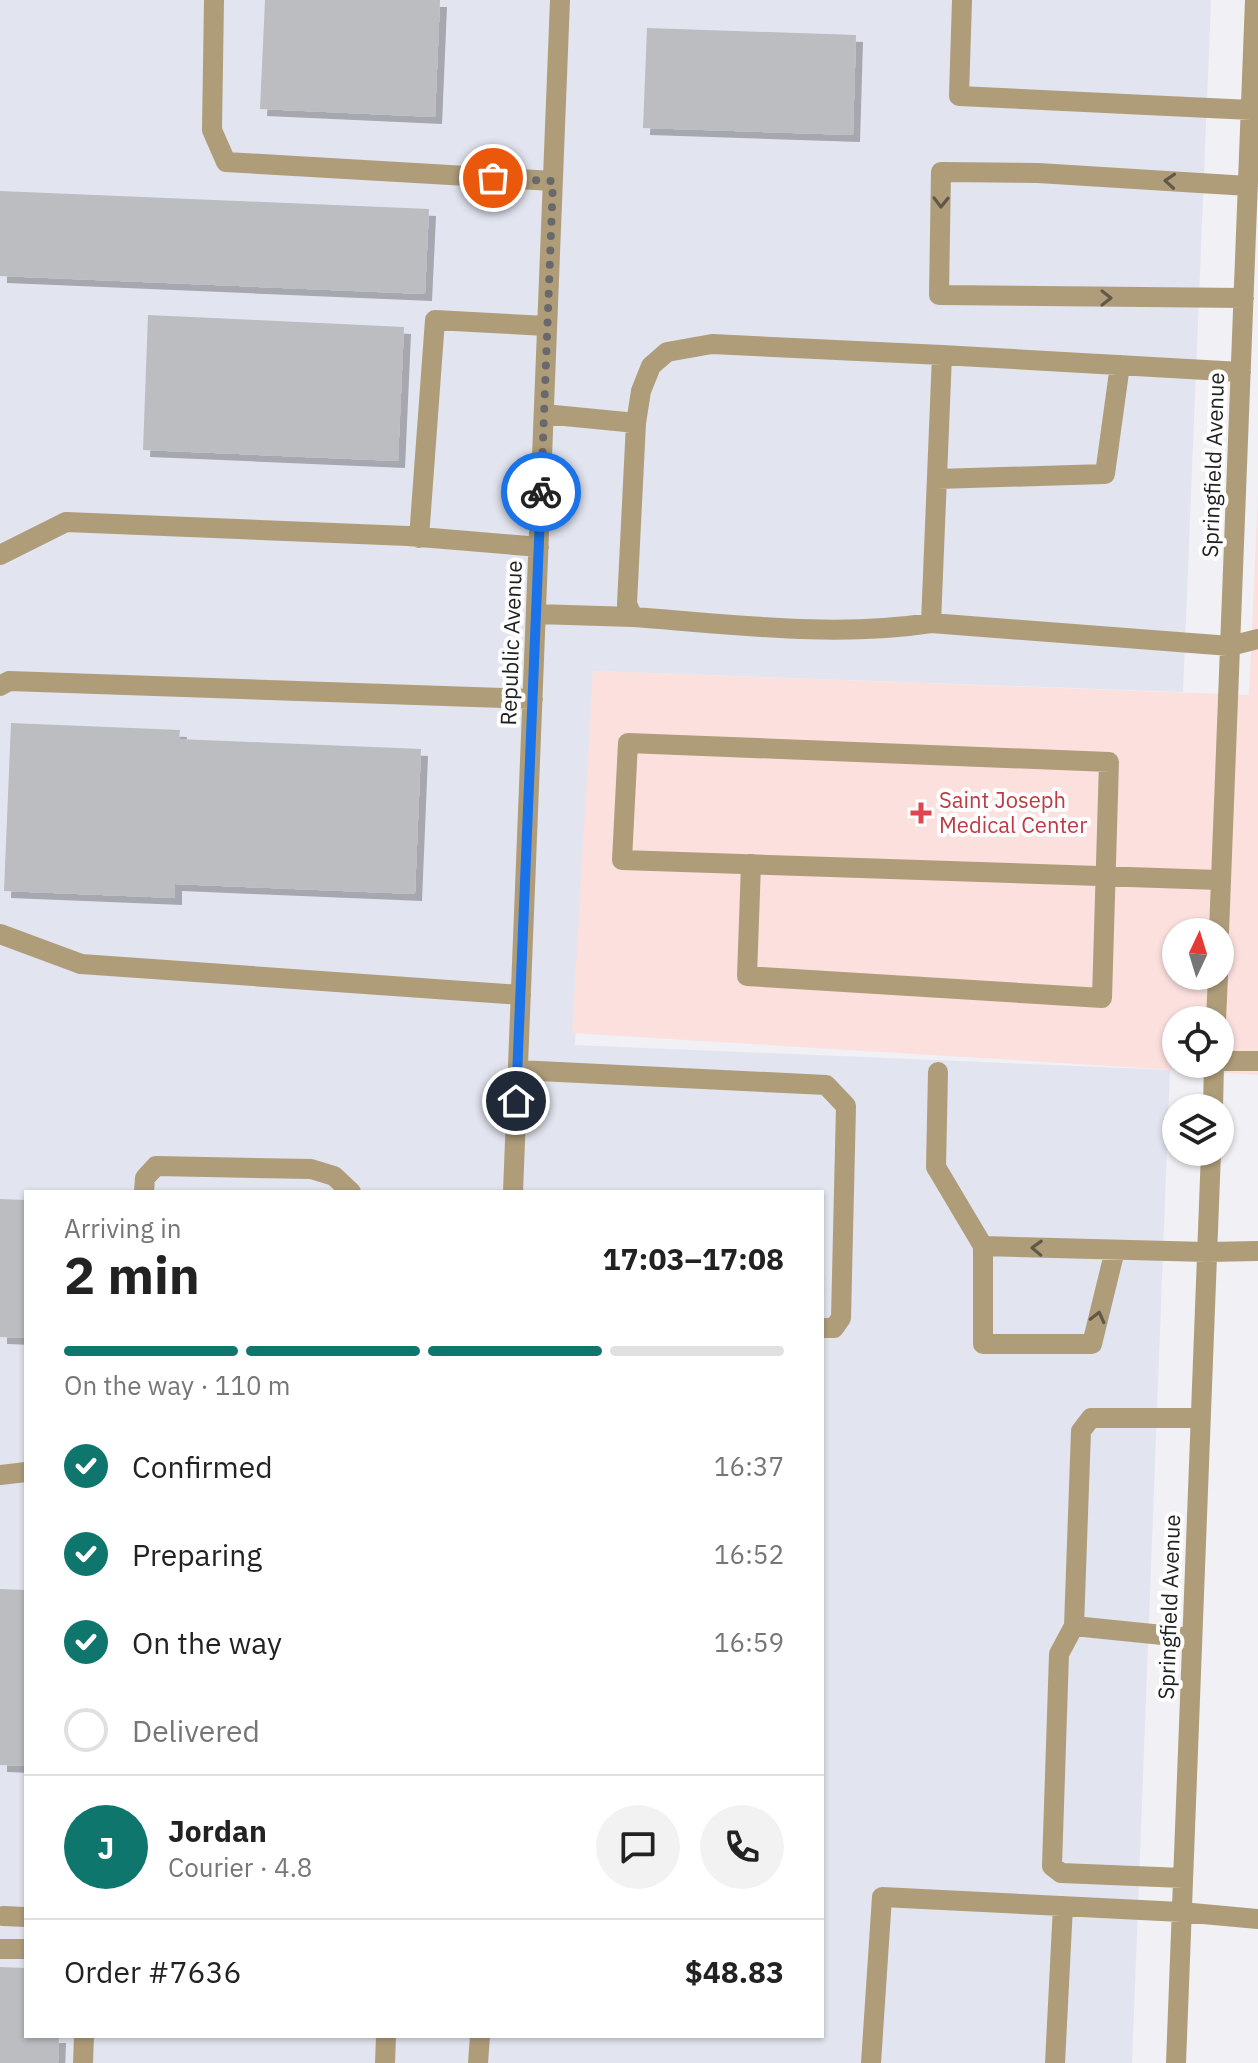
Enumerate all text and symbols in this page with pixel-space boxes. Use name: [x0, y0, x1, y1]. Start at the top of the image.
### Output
pin: [459, 144, 527, 212]
icon: bag: [471, 156, 515, 200]
one-way arrow: [1163, 173, 1176, 190]
one-way arrow: [932, 196, 949, 209]
one-way arrow: [1100, 289, 1113, 307]
street label: Springfield Avenue: [1195, 372, 1230, 558]
courier: [501, 452, 581, 532]
icon: bike: [519, 470, 563, 514]
street label: Republic Avenue: [493, 560, 528, 726]
place label: Saint Joseph Medical Center: [939, 785, 1087, 839]
marker: Saint Joseph Medical Center: [910, 802, 932, 824]
north arrow: [1162, 918, 1234, 990]
map controls: [1162, 918, 1234, 1166]
button: locate: [1162, 1006, 1234, 1078]
pin: [482, 1067, 550, 1135]
icon: home: [494, 1079, 538, 1123]
button: layers: [1162, 1094, 1234, 1166]
text: Arriving in: [64, 1211, 181, 1245]
text: 17:03–17:08: [603, 1239, 784, 1278]
one-way arrow: [1030, 1239, 1043, 1256]
text: 2 min: [64, 1241, 200, 1308]
one-way arrow: [1089, 1310, 1106, 1324]
text: On the way · 110 m: [64, 1368, 290, 1402]
icon: check: [64, 1444, 108, 1488]
text: Confirmed: [132, 1447, 273, 1486]
text: 16:37: [714, 1449, 784, 1483]
street label: Springfield Avenue: [1151, 1514, 1186, 1700]
icon: check: [64, 1532, 108, 1576]
text: Preparing: [132, 1535, 262, 1574]
text: 16:52: [714, 1537, 784, 1571]
icon: check: [64, 1620, 108, 1664]
text: On the way: [132, 1623, 282, 1662]
text: 16:59: [714, 1625, 784, 1659]
text: Delivered: [132, 1711, 260, 1750]
button: chat: [596, 1805, 680, 1889]
button: phone: [700, 1805, 784, 1889]
text: Jordan: [168, 1811, 267, 1850]
text: J: [98, 1828, 114, 1867]
text: Courier · 4.8: [168, 1850, 312, 1884]
text: Order #7636: [64, 1952, 241, 1991]
text: $48.83: [685, 1952, 784, 1991]

